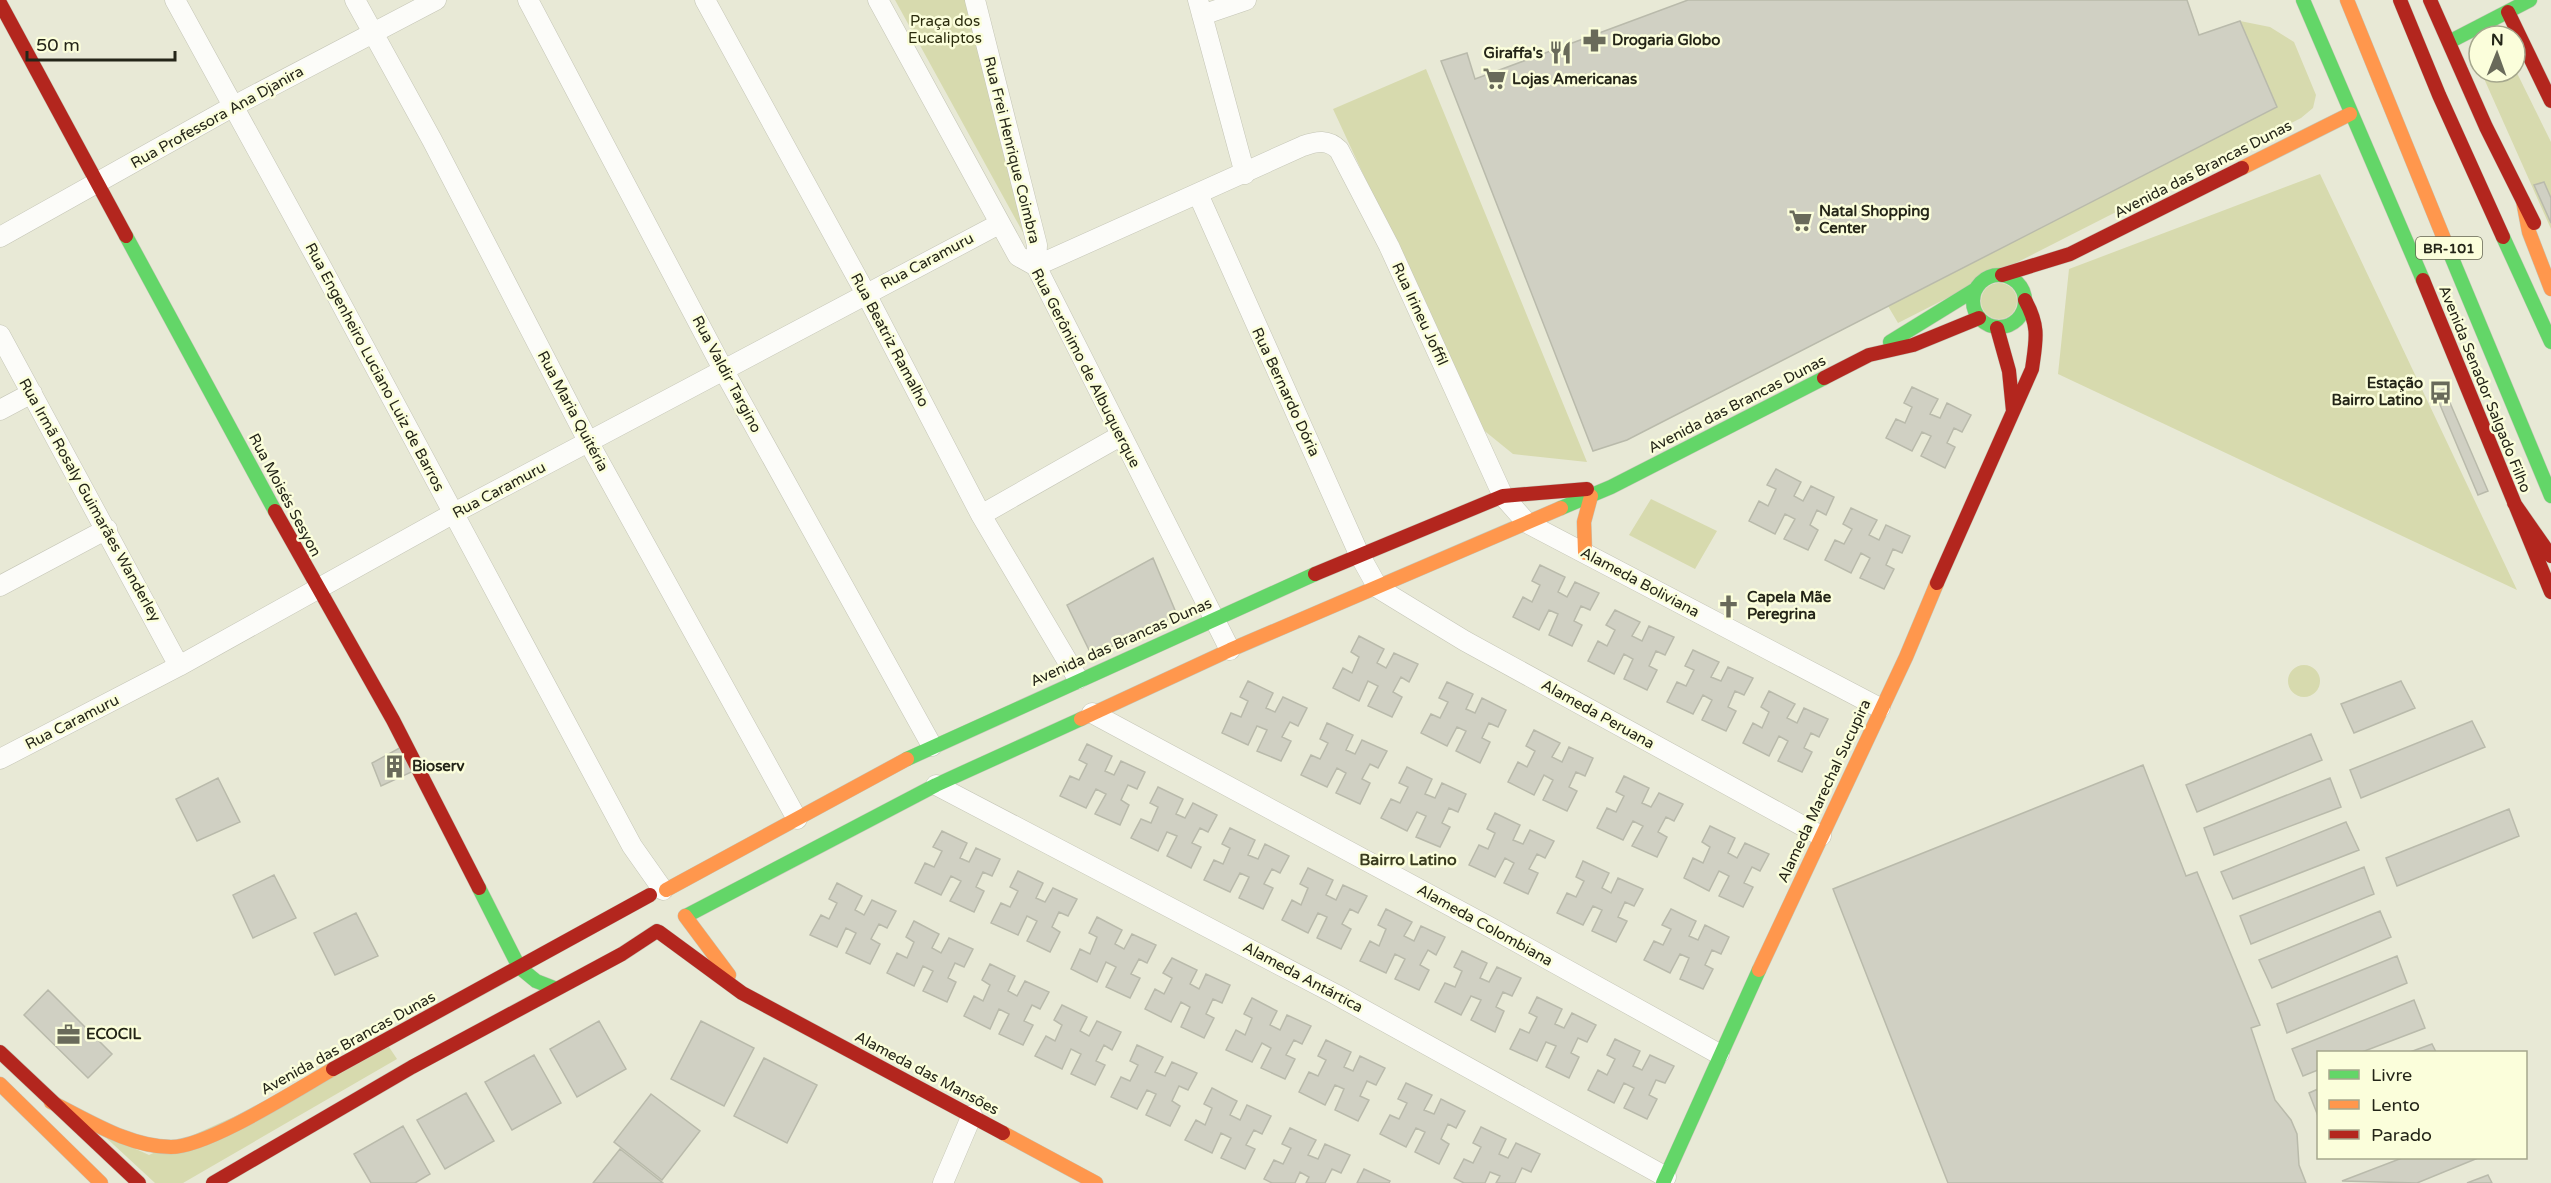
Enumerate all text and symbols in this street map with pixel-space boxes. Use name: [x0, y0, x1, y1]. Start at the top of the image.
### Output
park label: Praça dos Eucaliptos: [908, 12, 982, 47]
scale bar: [27, 24, 176, 62]
north arrow: [2467, 24, 2527, 84]
pharmacy icon: Drogaria Globo: [1581, 27, 1607, 53]
text: N: [2491, 30, 2504, 50]
place label: Drogaria Globo: [1612, 31, 1720, 50]
text: 50 m: [36, 34, 80, 56]
restaurant icon: Giraffa's: [1548, 40, 1574, 66]
place label: Giraffa's: [1484, 44, 1543, 62]
street label: Rua Frei Henrique Coimbra: [980, 55, 1044, 245]
street label: Rua Professora Ana Djanira: [127, 62, 307, 172]
supermarket icon: Lojas Americanas: [1481, 66, 1507, 92]
place label: Lojas Americanas: [1512, 70, 1637, 89]
street label: Avenida das Brancas Dunas: [2111, 116, 2295, 222]
place label: Natal Shopping Center: [1819, 202, 1930, 237]
supermarket icon: Natal Shopping Center: [1788, 207, 1814, 233]
street label: Rua Caramuru: [877, 229, 977, 293]
road number: BR-101: [2416, 237, 2482, 259]
street label: Rua Engenheiro Luciano Luiz de Barros: [302, 240, 448, 494]
street label: Rua Irineu Joffil: [1388, 260, 1452, 368]
street label: Rua Gerônimo de Albuquerque: [1028, 265, 1144, 471]
street label: Rua Beatriz Ramalho: [847, 270, 933, 410]
street label: Avenida Senador Salgado Filho: [2435, 283, 2535, 495]
street label: Rua Valdir Targino: [689, 312, 765, 436]
street label: Rua Bernardo Dória: [1248, 325, 1324, 459]
street label: Rua Maria Quitéria: [534, 348, 612, 474]
street label: Avenida das Brancas Dunas: [1645, 351, 1829, 457]
place label: Estação Bairro Latino: [2332, 374, 2423, 409]
street label: Rua Irmã Rosaly Guimarães Wanderley: [15, 375, 165, 625]
bus stop icon: Estação Bairro Latino: [2428, 379, 2454, 405]
street label: Rua Moisés Sesyon: [245, 430, 325, 560]
street label: Rua Caramuru: [449, 458, 549, 522]
street label: Alameda Boliviana: [1578, 543, 1702, 621]
place label: Capela Mãe Peregrina: [1747, 588, 1832, 624]
church icon: Capela Mãe Peregrina: [1716, 593, 1742, 619]
street label: Avenida das Brancas Dunas: [1027, 594, 1215, 690]
street label: Alameda Peruana: [1538, 675, 1658, 753]
street label: Rua Caramuru: [22, 691, 122, 753]
street label: Alameda Marechal Sucupira: [1774, 696, 1874, 886]
building icon: Bioserv: [381, 753, 407, 779]
place label: Bioserv: [412, 757, 465, 775]
district label: Bairro Latino: [1359, 850, 1457, 870]
street label: Alameda Colombiana: [1414, 880, 1556, 970]
street label: Alameda Antártica: [1240, 938, 1366, 1016]
street label: Avenida das Brancas Dunas: [258, 987, 438, 1099]
office icon: ECOCIL: [55, 1021, 81, 1047]
place label: ECOCIL: [86, 1025, 141, 1043]
street label: Alameda das Mansões: [852, 1027, 1002, 1119]
legend: [2317, 1051, 2527, 1159]
text: Livre: [2371, 1064, 2412, 1086]
text: Lento: [2371, 1094, 2420, 1116]
text: Parado: [2371, 1124, 2432, 1146]

